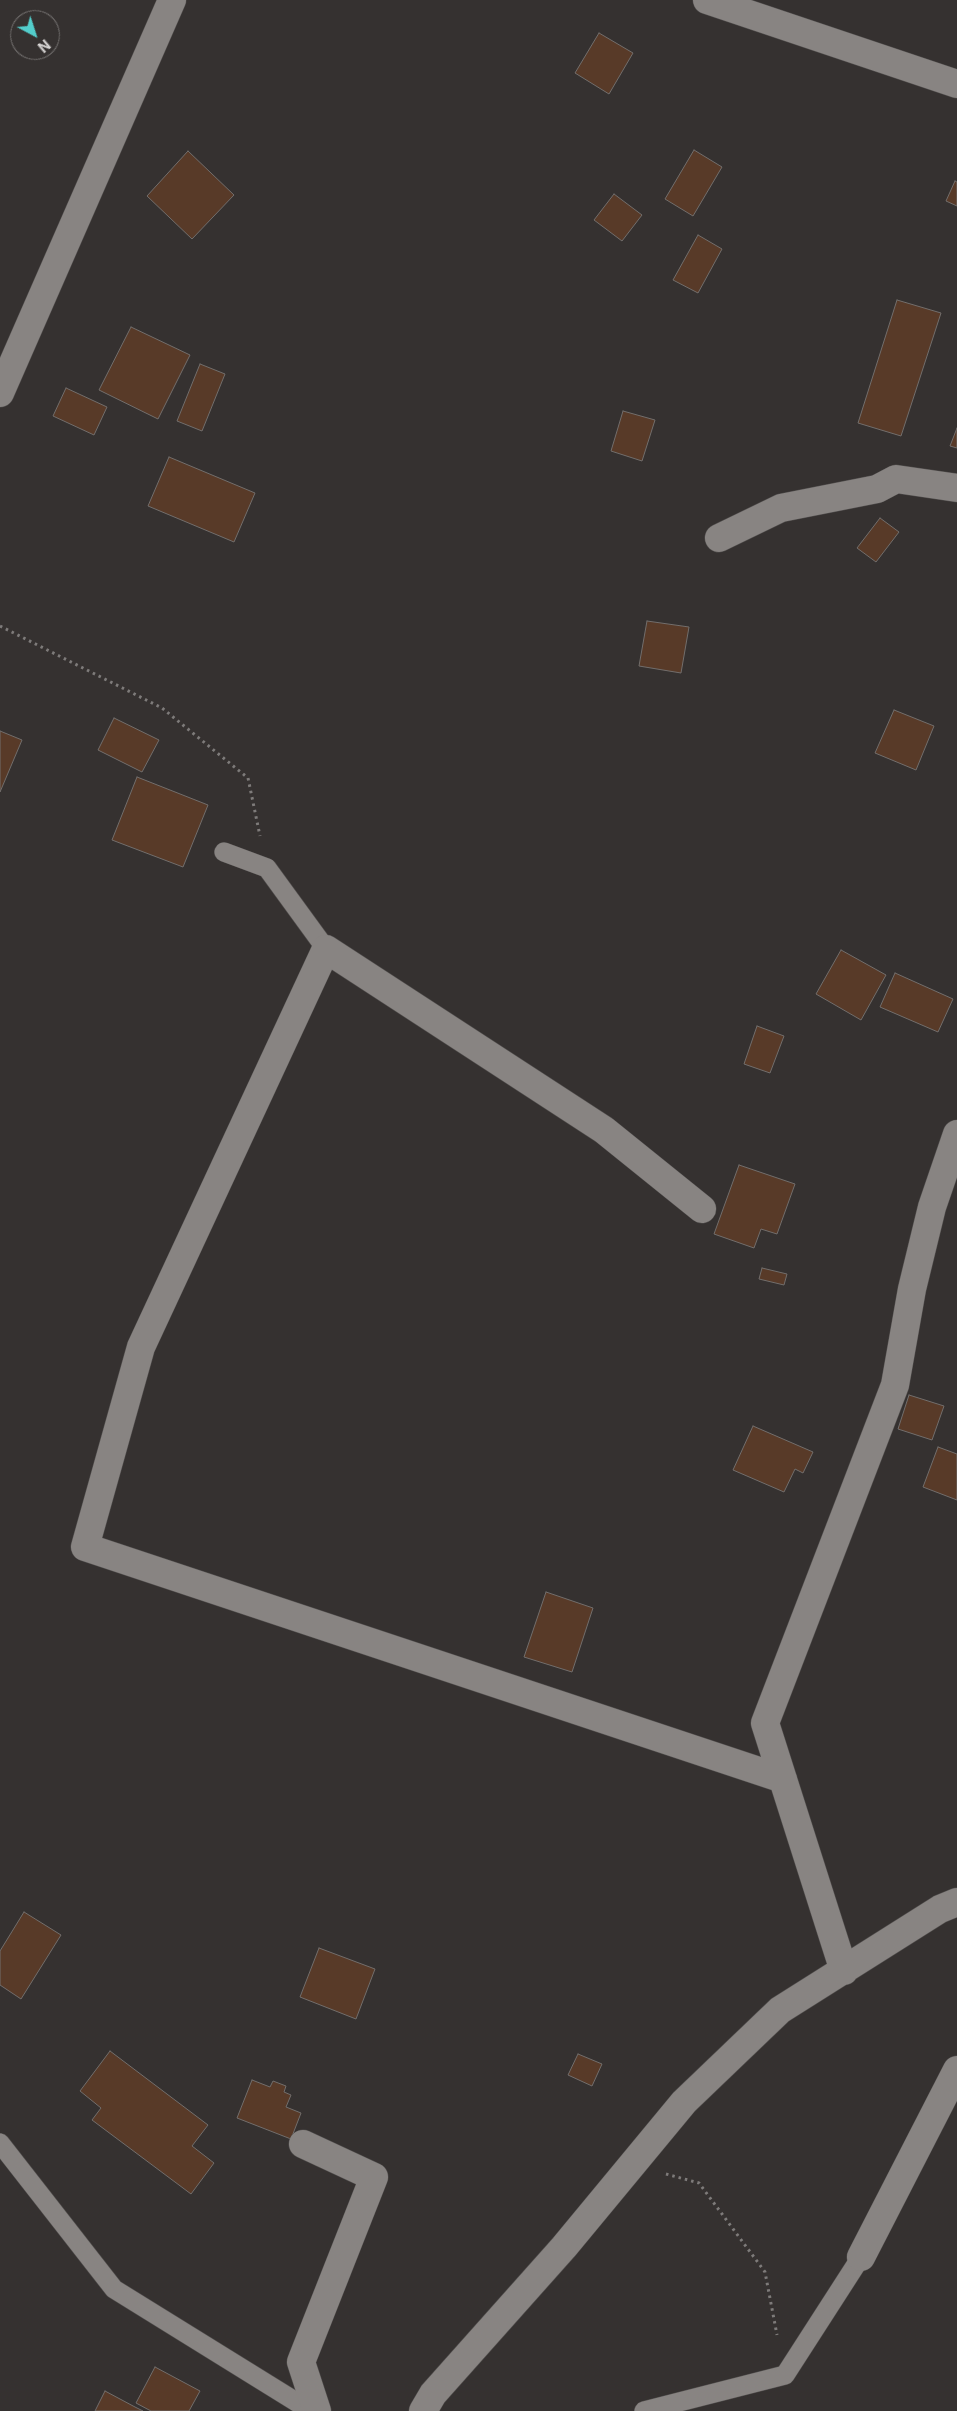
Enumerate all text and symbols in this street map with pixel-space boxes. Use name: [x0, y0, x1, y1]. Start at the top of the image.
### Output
north arrow: [10, 10, 60, 60]
text: N: [35, 36, 54, 56]

